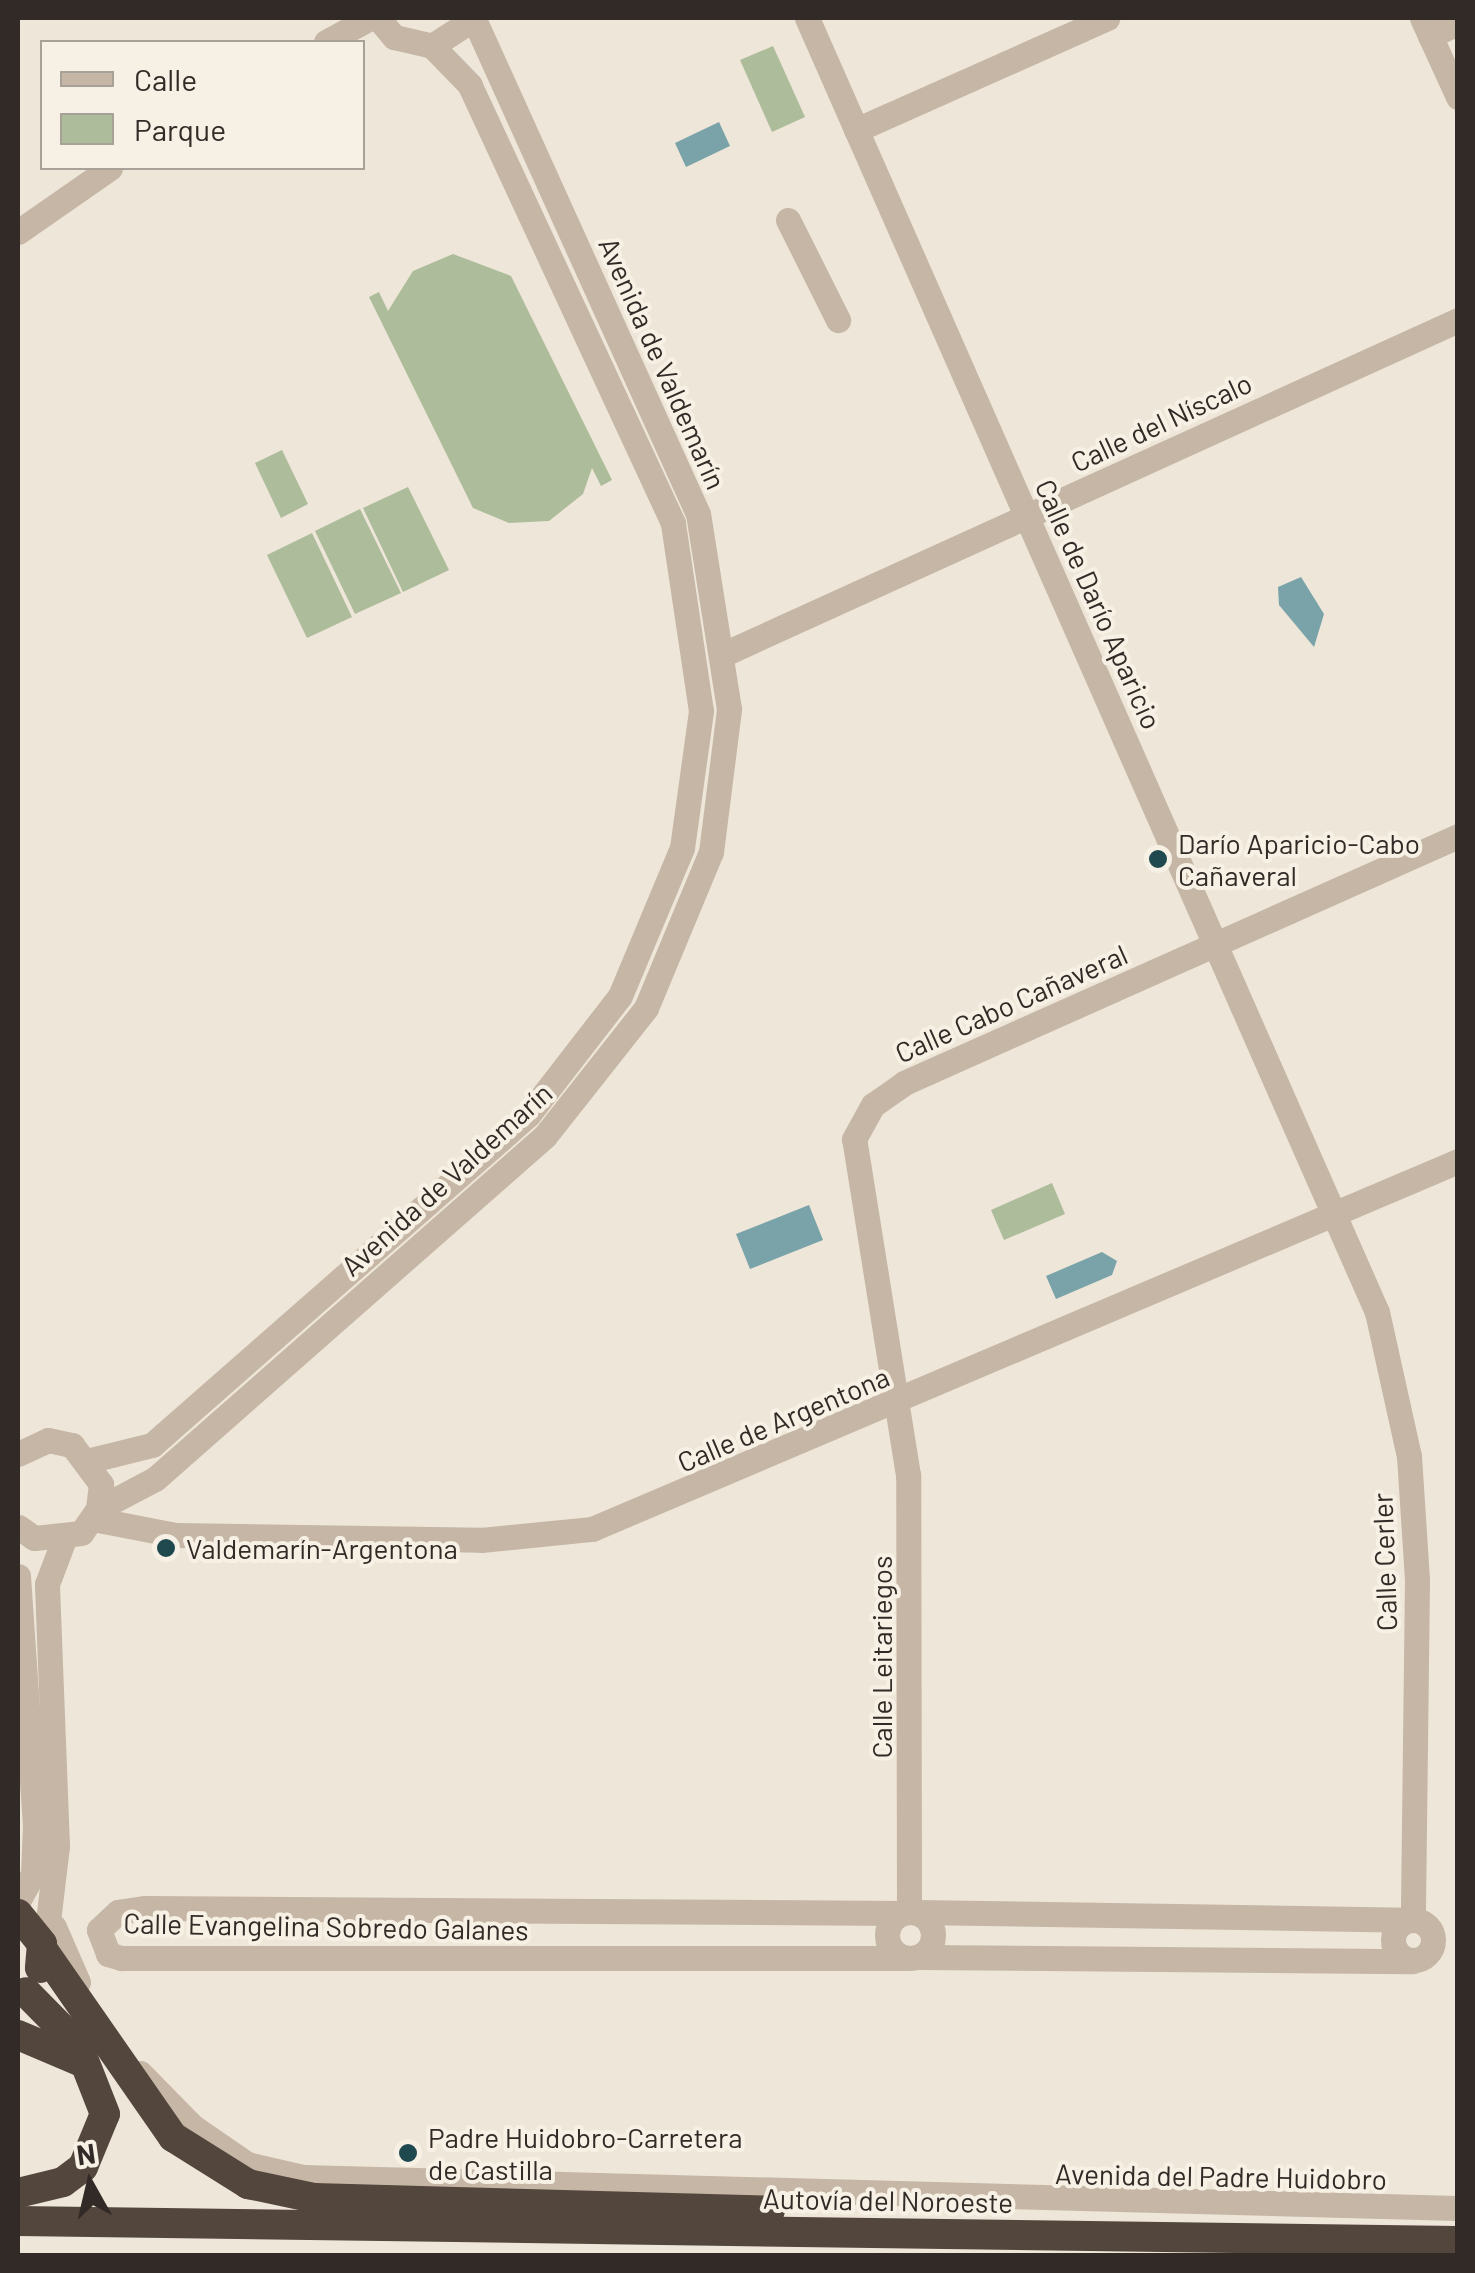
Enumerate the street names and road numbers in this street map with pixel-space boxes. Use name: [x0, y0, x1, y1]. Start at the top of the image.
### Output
street label: Avenida de Valdemarín: [592, 232, 734, 494]
street label: Calle del Níscalo: [1065, 365, 1257, 479]
street label: Calle de Darío Aparicio: [1029, 474, 1169, 734]
street label: Calle Cabo Cañaveral: [890, 937, 1132, 1069]
street label: Avenida de Valdemarín: [334, 1076, 558, 1282]
street label: Calle de Argentona: [672, 1359, 894, 1479]
street label: Calle Cerler: [1365, 1492, 1403, 1632]
street label: Calle Leitariegos: [864, 1556, 898, 1758]
street label: Calle Evangelina Sobredo Galanes: [123, 1906, 529, 1946]
street label: Avenida del Padre Huidobro: [1055, 2156, 1387, 2196]
street label: Autovía del Noroeste: [763, 2181, 1013, 2219]

